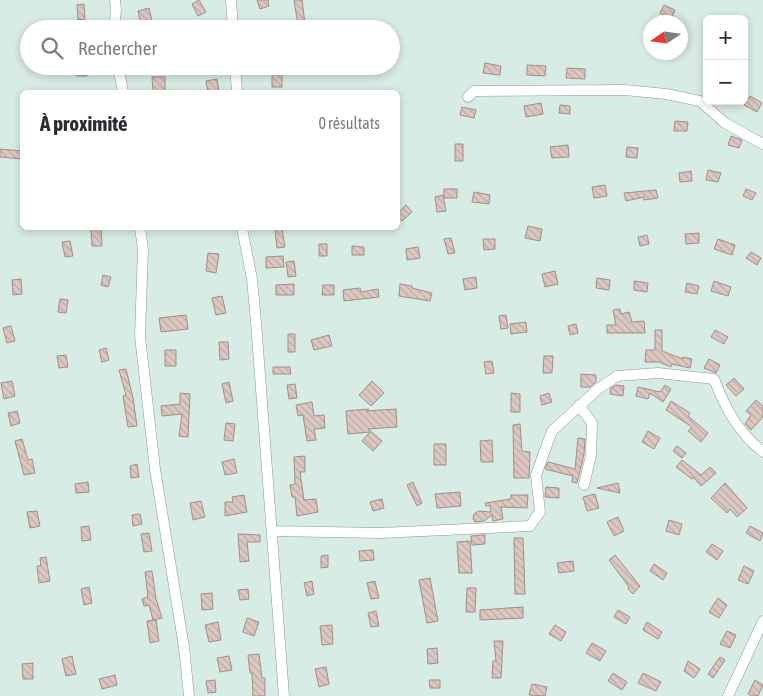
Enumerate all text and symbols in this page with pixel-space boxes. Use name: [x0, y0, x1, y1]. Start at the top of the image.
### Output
north arrow: [643, 15, 688, 60]
map controls: [703, 15, 748, 105]
button: +: [703, 15, 748, 60]
search box: [20, 20, 400, 75]
icon: search: [38, 34, 66, 62]
text: Rechercher: [78, 37, 157, 59]
button: −: [703, 60, 748, 105]
text: À proximité: [40, 111, 128, 135]
text: 0 résultats: [318, 114, 380, 132]

